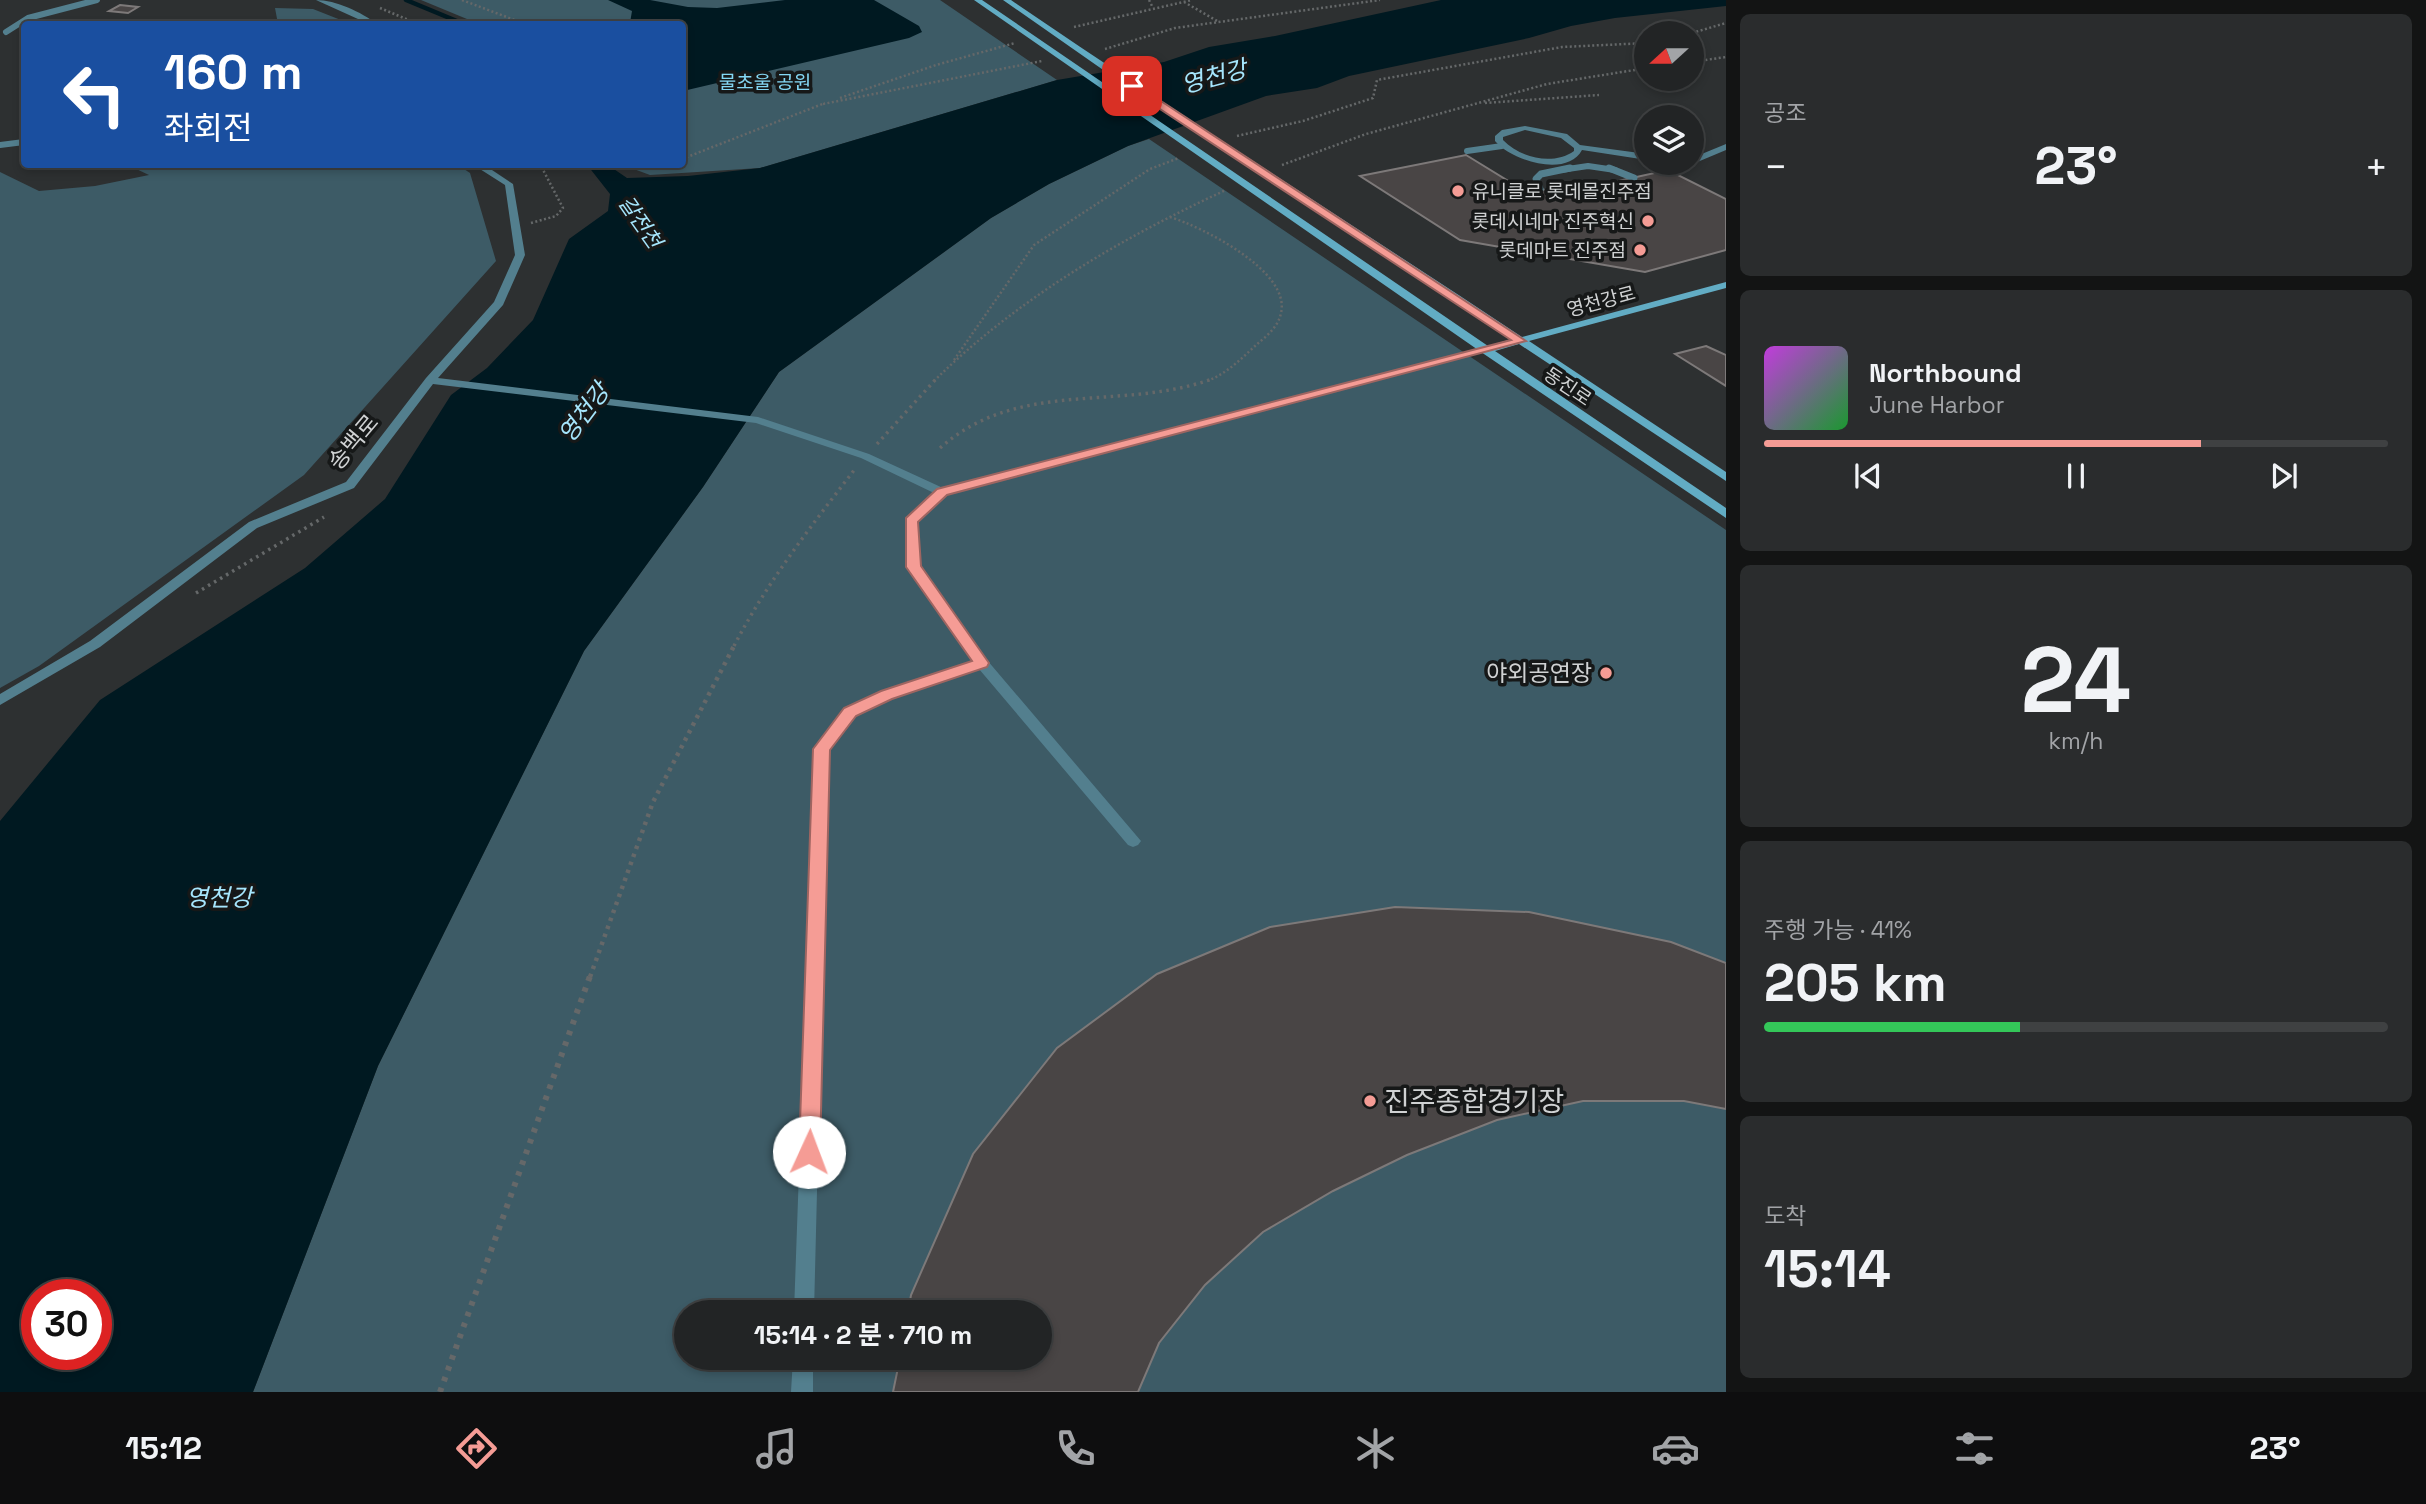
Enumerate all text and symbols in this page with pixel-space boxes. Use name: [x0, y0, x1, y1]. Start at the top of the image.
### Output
north arrow: [1634, 21, 1704, 91]
map controls: [1634, 21, 1704, 175]
text: 160 m: [164, 41, 302, 103]
icon: left: [49, 49, 140, 140]
water label: 영천강: [1178, 52, 1253, 100]
pin: [1102, 56, 1162, 116]
icon: arrive: [1113, 67, 1151, 105]
park label: 물초울 공원: [719, 70, 811, 95]
text: 공조: [1764, 98, 1806, 128]
button: layers: [1634, 105, 1704, 175]
text: 좌회전: [164, 108, 252, 148]
text: 23°: [2035, 133, 2118, 199]
text: −: [1764, 143, 1788, 191]
text: +: [2364, 143, 2388, 191]
place label: 유니클로 롯데몰진주점: [1472, 179, 1652, 204]
marker: 유니클로 롯데몰진주점: [1450, 183, 1466, 199]
water label: 갈전천: [613, 190, 670, 255]
place label: 롯데시네마 진주혁신: [1472, 209, 1634, 234]
marker: 롯데시네마 진주혁신: [1640, 213, 1656, 229]
place label: 롯데마트 진주점: [1499, 238, 1626, 263]
marker: 롯데마트 진주점: [1632, 242, 1648, 258]
street label: 영천강로: [1564, 280, 1638, 323]
text: Northbound: [1869, 356, 2022, 390]
street label: 동진로: [1539, 361, 1596, 411]
water label: 영천강: [551, 375, 618, 448]
text: June Harbor: [1869, 390, 2004, 420]
street label: 송백로: [321, 408, 385, 476]
icon: previous: [1849, 457, 1887, 495]
icon: pause: [2057, 457, 2095, 495]
icon: next: [2265, 457, 2303, 495]
text: 24: [2021, 622, 2131, 739]
place label: 야외공연장: [1486, 658, 1592, 688]
marker: 야외공연장: [1598, 665, 1614, 681]
text: km/h: [2049, 726, 2103, 756]
water label: 영천강: [186, 882, 255, 913]
text: 주행 가능 · 41%: [1764, 915, 1912, 945]
text: 205 km: [1764, 950, 1947, 1016]
place label: 진주종합경기장: [1384, 1083, 1564, 1119]
marker: 진주종합경기장: [1362, 1093, 1378, 1109]
position arrow: [772, 1115, 846, 1189]
text: 도착: [1764, 1201, 1806, 1231]
text: 15:14: [1764, 1236, 1891, 1302]
speed limit sign: 30: [21, 1279, 112, 1370]
text: 15:14 · 2 분 · 710 m: [754, 1318, 972, 1352]
icon: directions: [452, 1424, 501, 1473]
icon: music: [752, 1424, 801, 1473]
icon: phone: [1051, 1424, 1100, 1473]
icon: climate: [1351, 1424, 1400, 1473]
icon: car: [1651, 1424, 1700, 1473]
icon: filters: [1950, 1424, 1999, 1473]
text: 15:12: [125, 1428, 202, 1468]
text: 23°: [2250, 1428, 2301, 1468]

